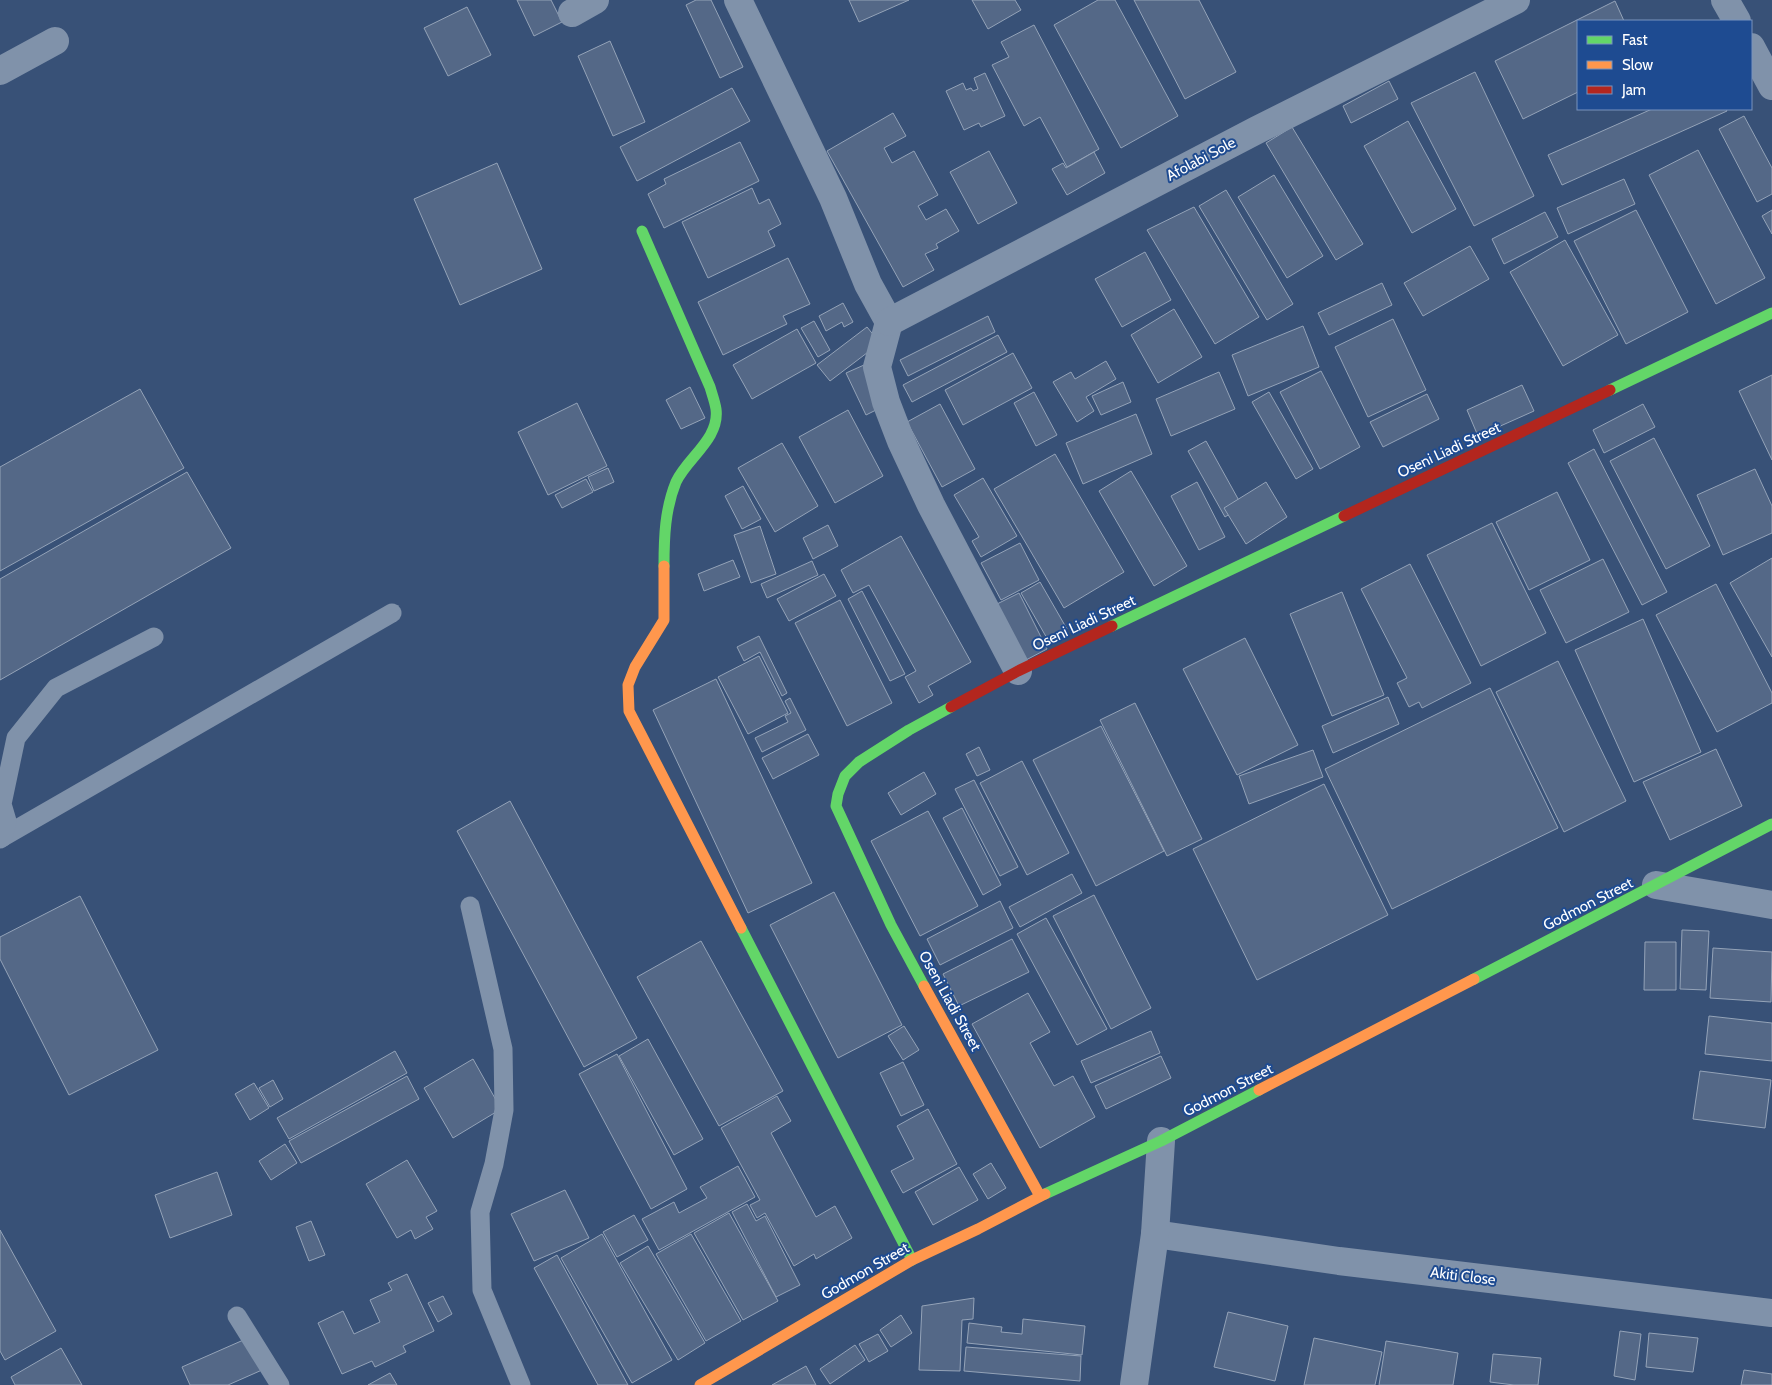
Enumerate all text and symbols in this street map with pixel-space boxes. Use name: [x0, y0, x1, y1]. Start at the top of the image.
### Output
legend: [1577, 20, 1752, 110]
text: Fast: [1622, 31, 1647, 49]
text: Slow: [1622, 56, 1653, 74]
text: Jam: [1621, 81, 1646, 99]
street label: Afolabi Sole: [1163, 133, 1239, 185]
street label: Oseni Liadi Street: [1395, 418, 1503, 482]
street label: Oseni Liadi Street: [1030, 591, 1138, 655]
street label: Godmon Street: [1540, 874, 1636, 934]
street label: Oseni Liadi Street: [915, 948, 985, 1054]
street label: Godmon Street: [1180, 1060, 1276, 1120]
street label: Godmon Street: [818, 1239, 912, 1303]
street label: Akiti Close: [1429, 1263, 1497, 1289]

